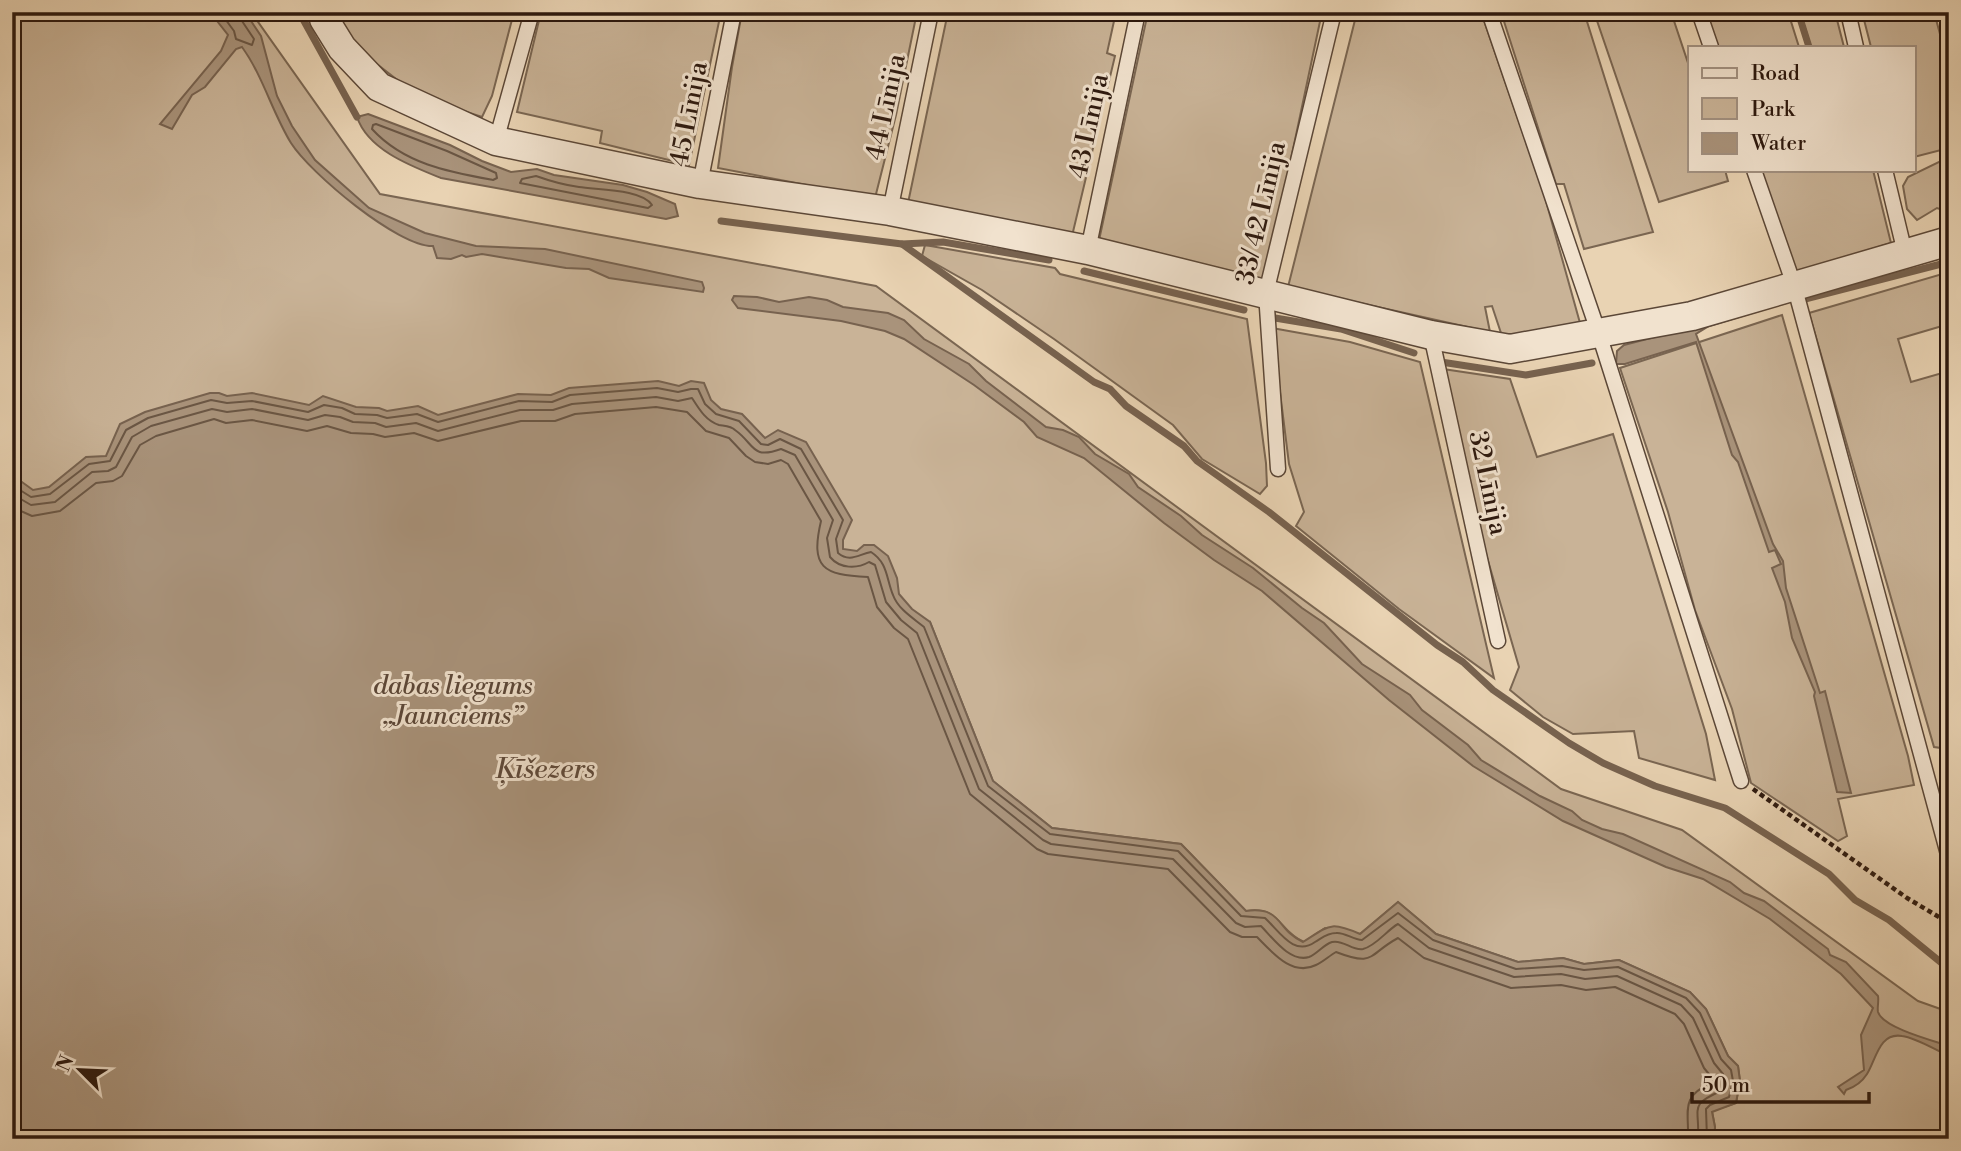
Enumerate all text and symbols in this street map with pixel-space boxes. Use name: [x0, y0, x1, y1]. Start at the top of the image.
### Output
legend: [1688, 46, 1916, 172]
street label: 44 Līnija: [859, 50, 913, 163]
street label: 45 Līnija: [663, 58, 715, 169]
text: Road: [1751, 61, 1800, 87]
street label: 43 Līnija: [1062, 70, 1116, 181]
text: Park: [1751, 97, 1796, 123]
text: Water: [1750, 131, 1806, 157]
street label: 33/ 42 Līnija: [1229, 138, 1293, 288]
street label: 32 Līnija: [1461, 428, 1515, 539]
park label: dabas liegums „Jaunciems”: [373, 670, 533, 732]
water label: Ķīšezers: [495, 752, 595, 787]
north arrow: [46, 1036, 116, 1106]
text: N: [51, 1052, 79, 1075]
scale bar: [1692, 1060, 1868, 1104]
text: 50 m: [1702, 1073, 1750, 1099]

